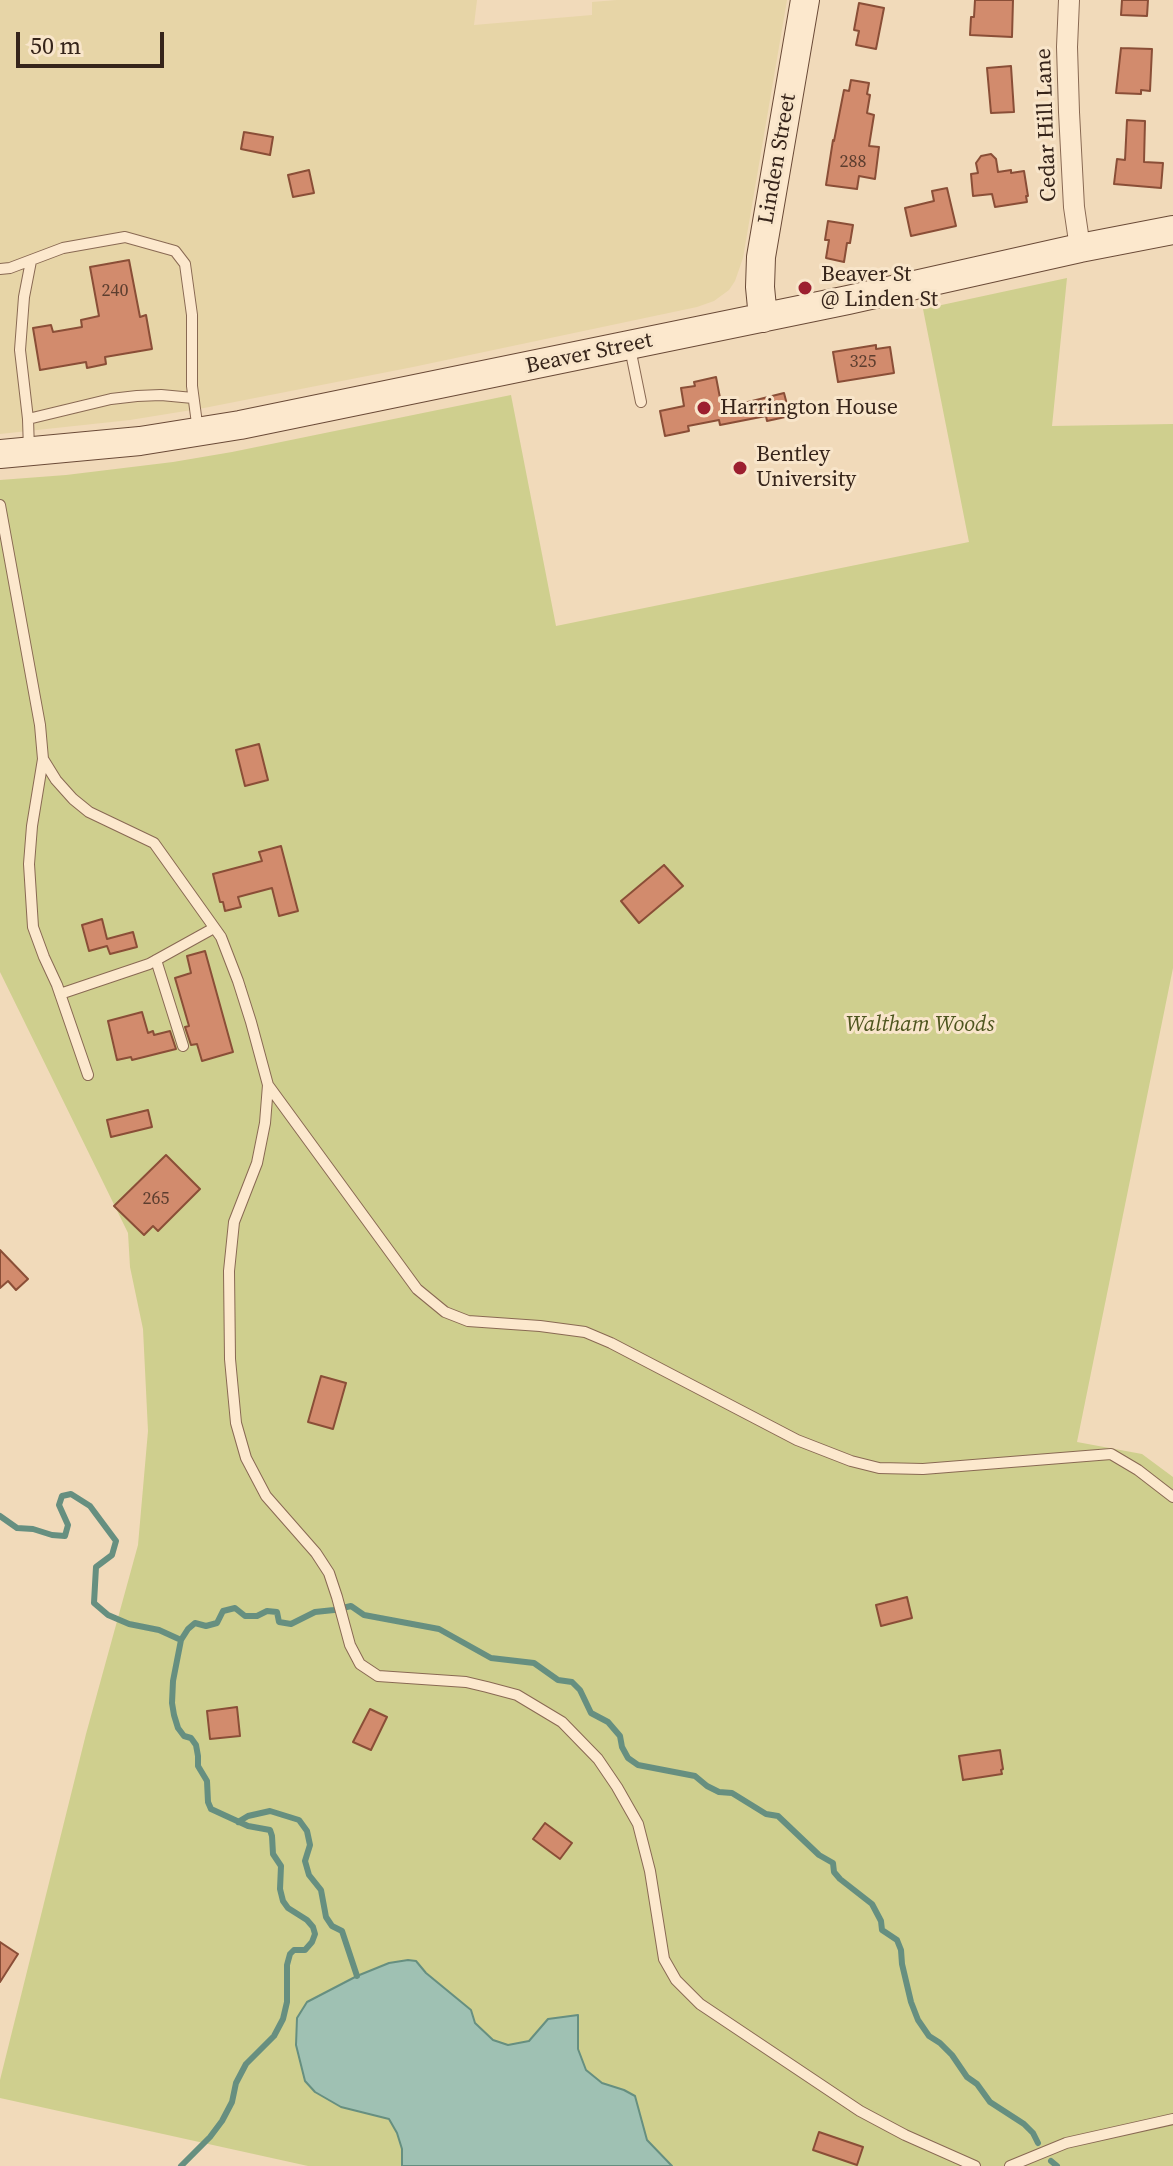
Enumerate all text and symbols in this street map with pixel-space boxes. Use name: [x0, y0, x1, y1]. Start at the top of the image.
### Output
scale bar: [20, 16, 168, 66]
text: 50 m: [30, 29, 81, 62]
street label: Cedar Hill Lane: [1031, 48, 1063, 202]
street label: Linden Street: [754, 92, 802, 226]
house number: 288: [840, 151, 866, 173]
place label: Beaver St @ Linden St: [821, 262, 938, 314]
marker: Beaver St @ Linden St: [796, 279, 814, 297]
house number: 240: [102, 280, 128, 302]
street label: Beaver Street: [523, 328, 655, 380]
house number: 325: [850, 351, 876, 373]
place label: Harrington House: [720, 395, 898, 421]
marker: Harrington House: [695, 399, 713, 417]
place label: Bentley University: [756, 442, 856, 494]
marker: Bentley University: [731, 459, 749, 477]
park label: Waltham Woods: [846, 1012, 994, 1038]
house number: 265: [143, 1188, 169, 1210]

